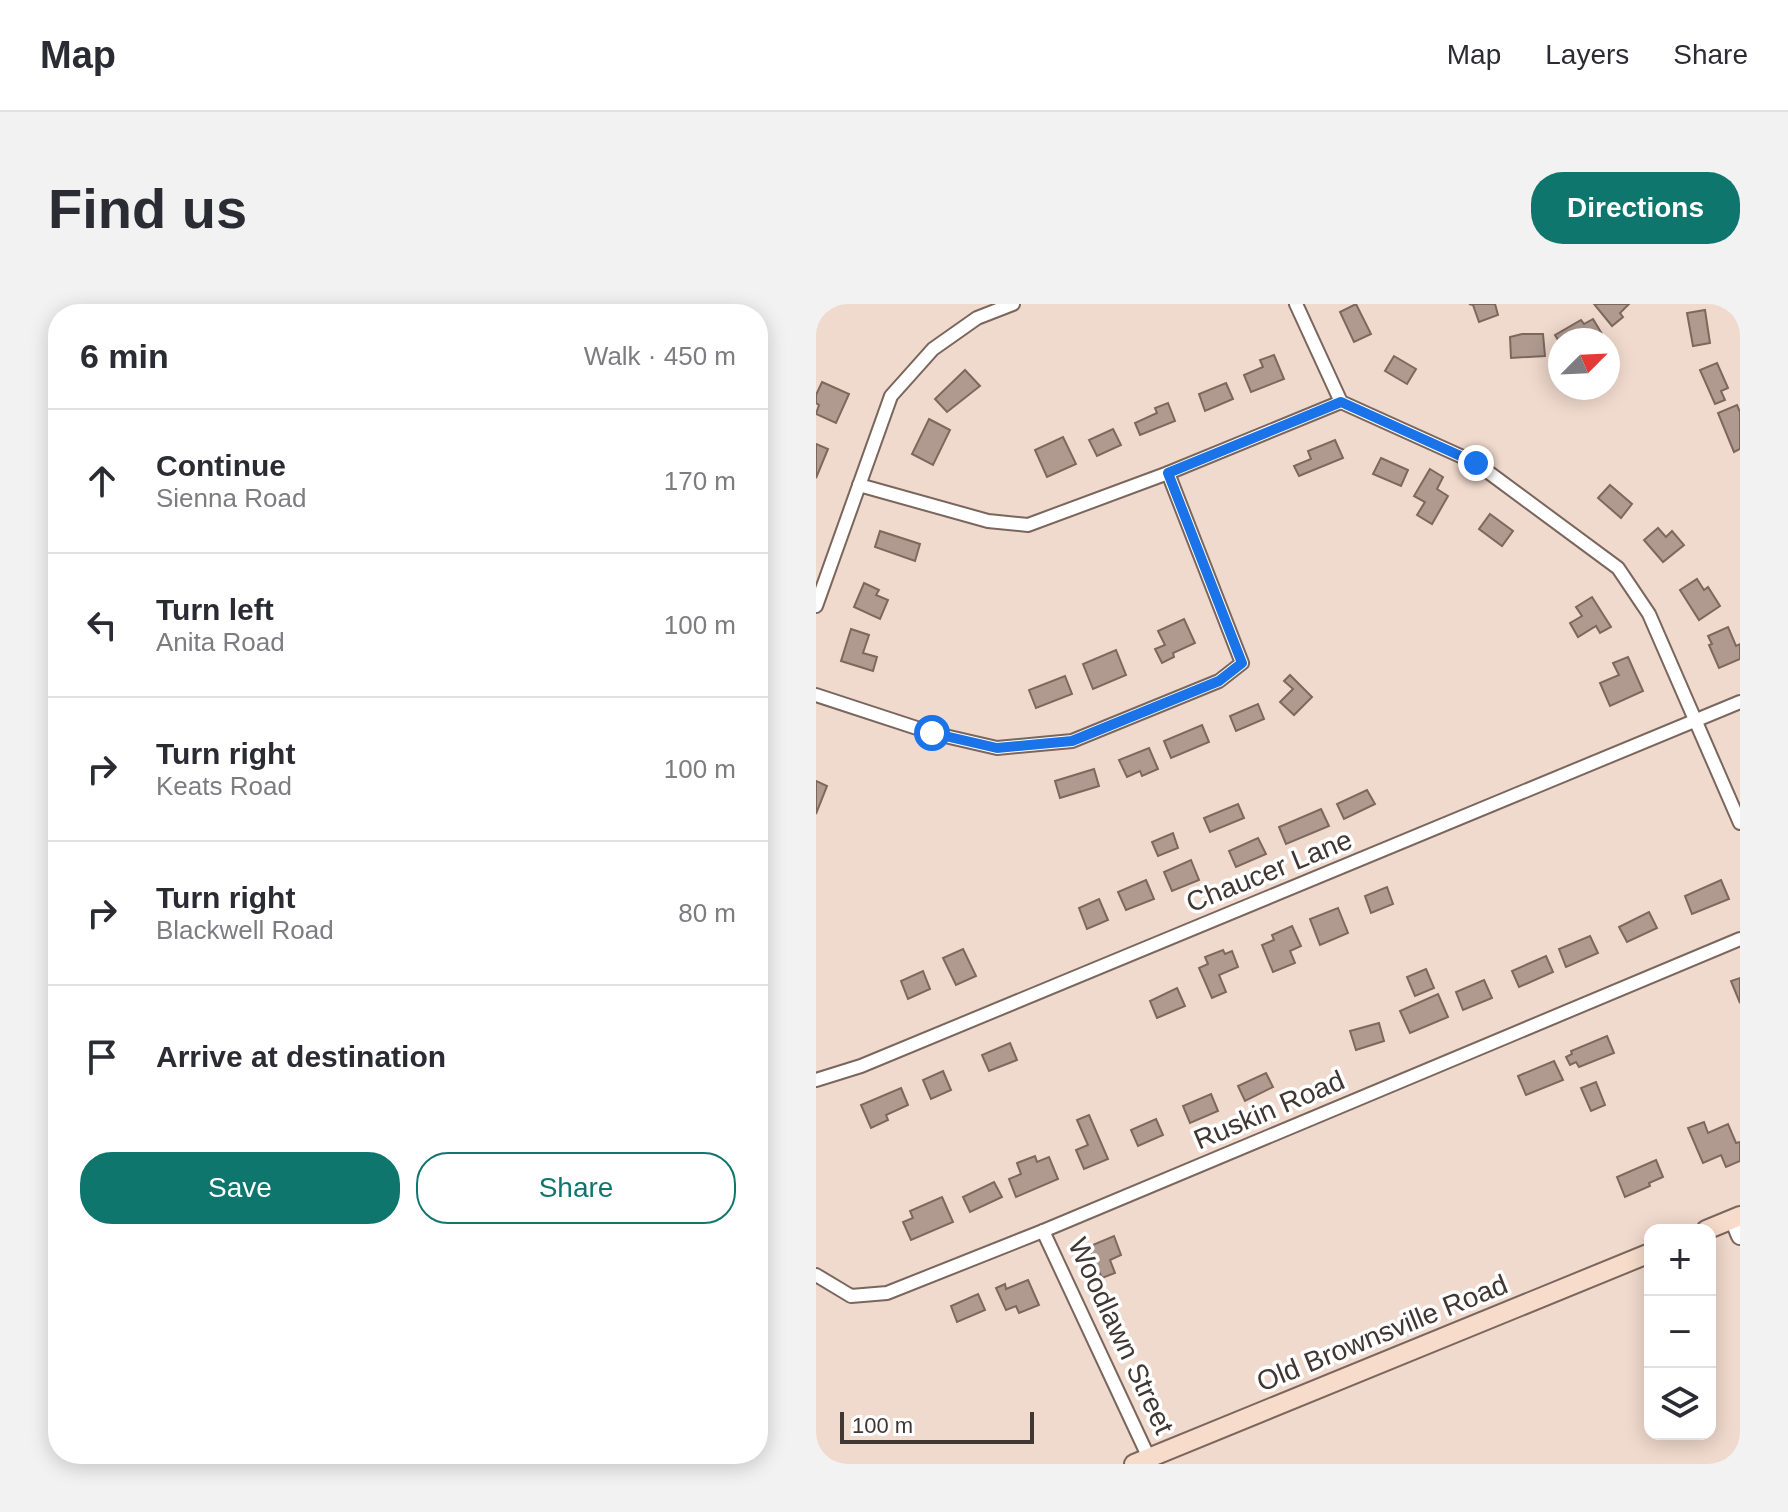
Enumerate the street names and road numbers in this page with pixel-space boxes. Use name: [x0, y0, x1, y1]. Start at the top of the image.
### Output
street label: Chaucer Lane: [1182, 824, 1356, 918]
street label: Ruskin Road: [1189, 1064, 1349, 1156]
street label: Woodlawn Street: [1062, 1233, 1180, 1439]
street label: Old Brownsville Road: [1252, 1268, 1512, 1398]

